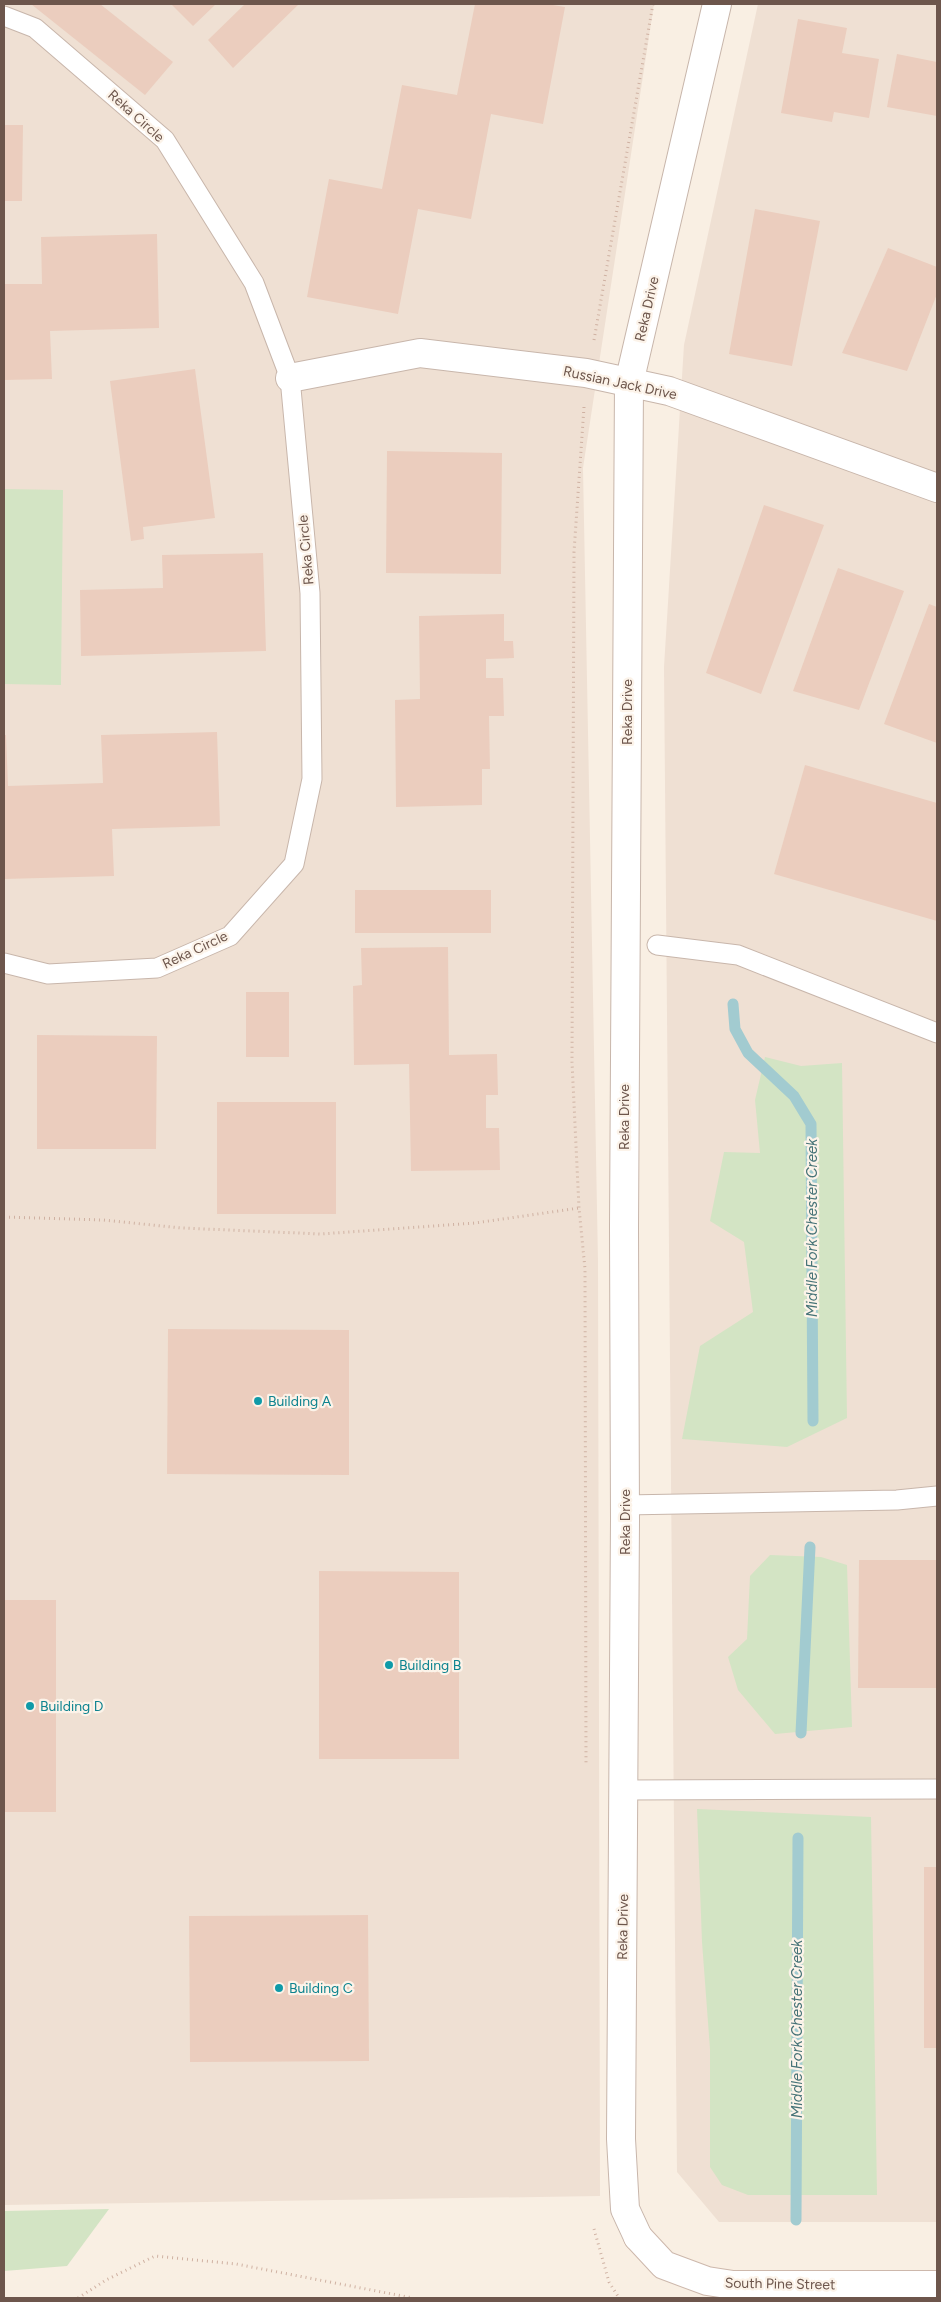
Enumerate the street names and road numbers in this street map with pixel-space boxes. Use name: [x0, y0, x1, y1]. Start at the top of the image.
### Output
street label: Reka Circle: [104, 86, 168, 146]
street label: Reka Drive: [631, 275, 663, 343]
street label: Russian Jack Drive: [562, 363, 679, 403]
street label: Reka Circle: [294, 514, 318, 586]
street label: Reka Drive: [619, 679, 636, 745]
street label: Reka Circle: [160, 927, 231, 973]
street label: Reka Drive: [616, 1084, 633, 1150]
street label: Reka Drive: [617, 1489, 634, 1555]
street label: Reka Drive: [614, 1893, 632, 1960]
street label: South Pine Street: [725, 2275, 835, 2293]

